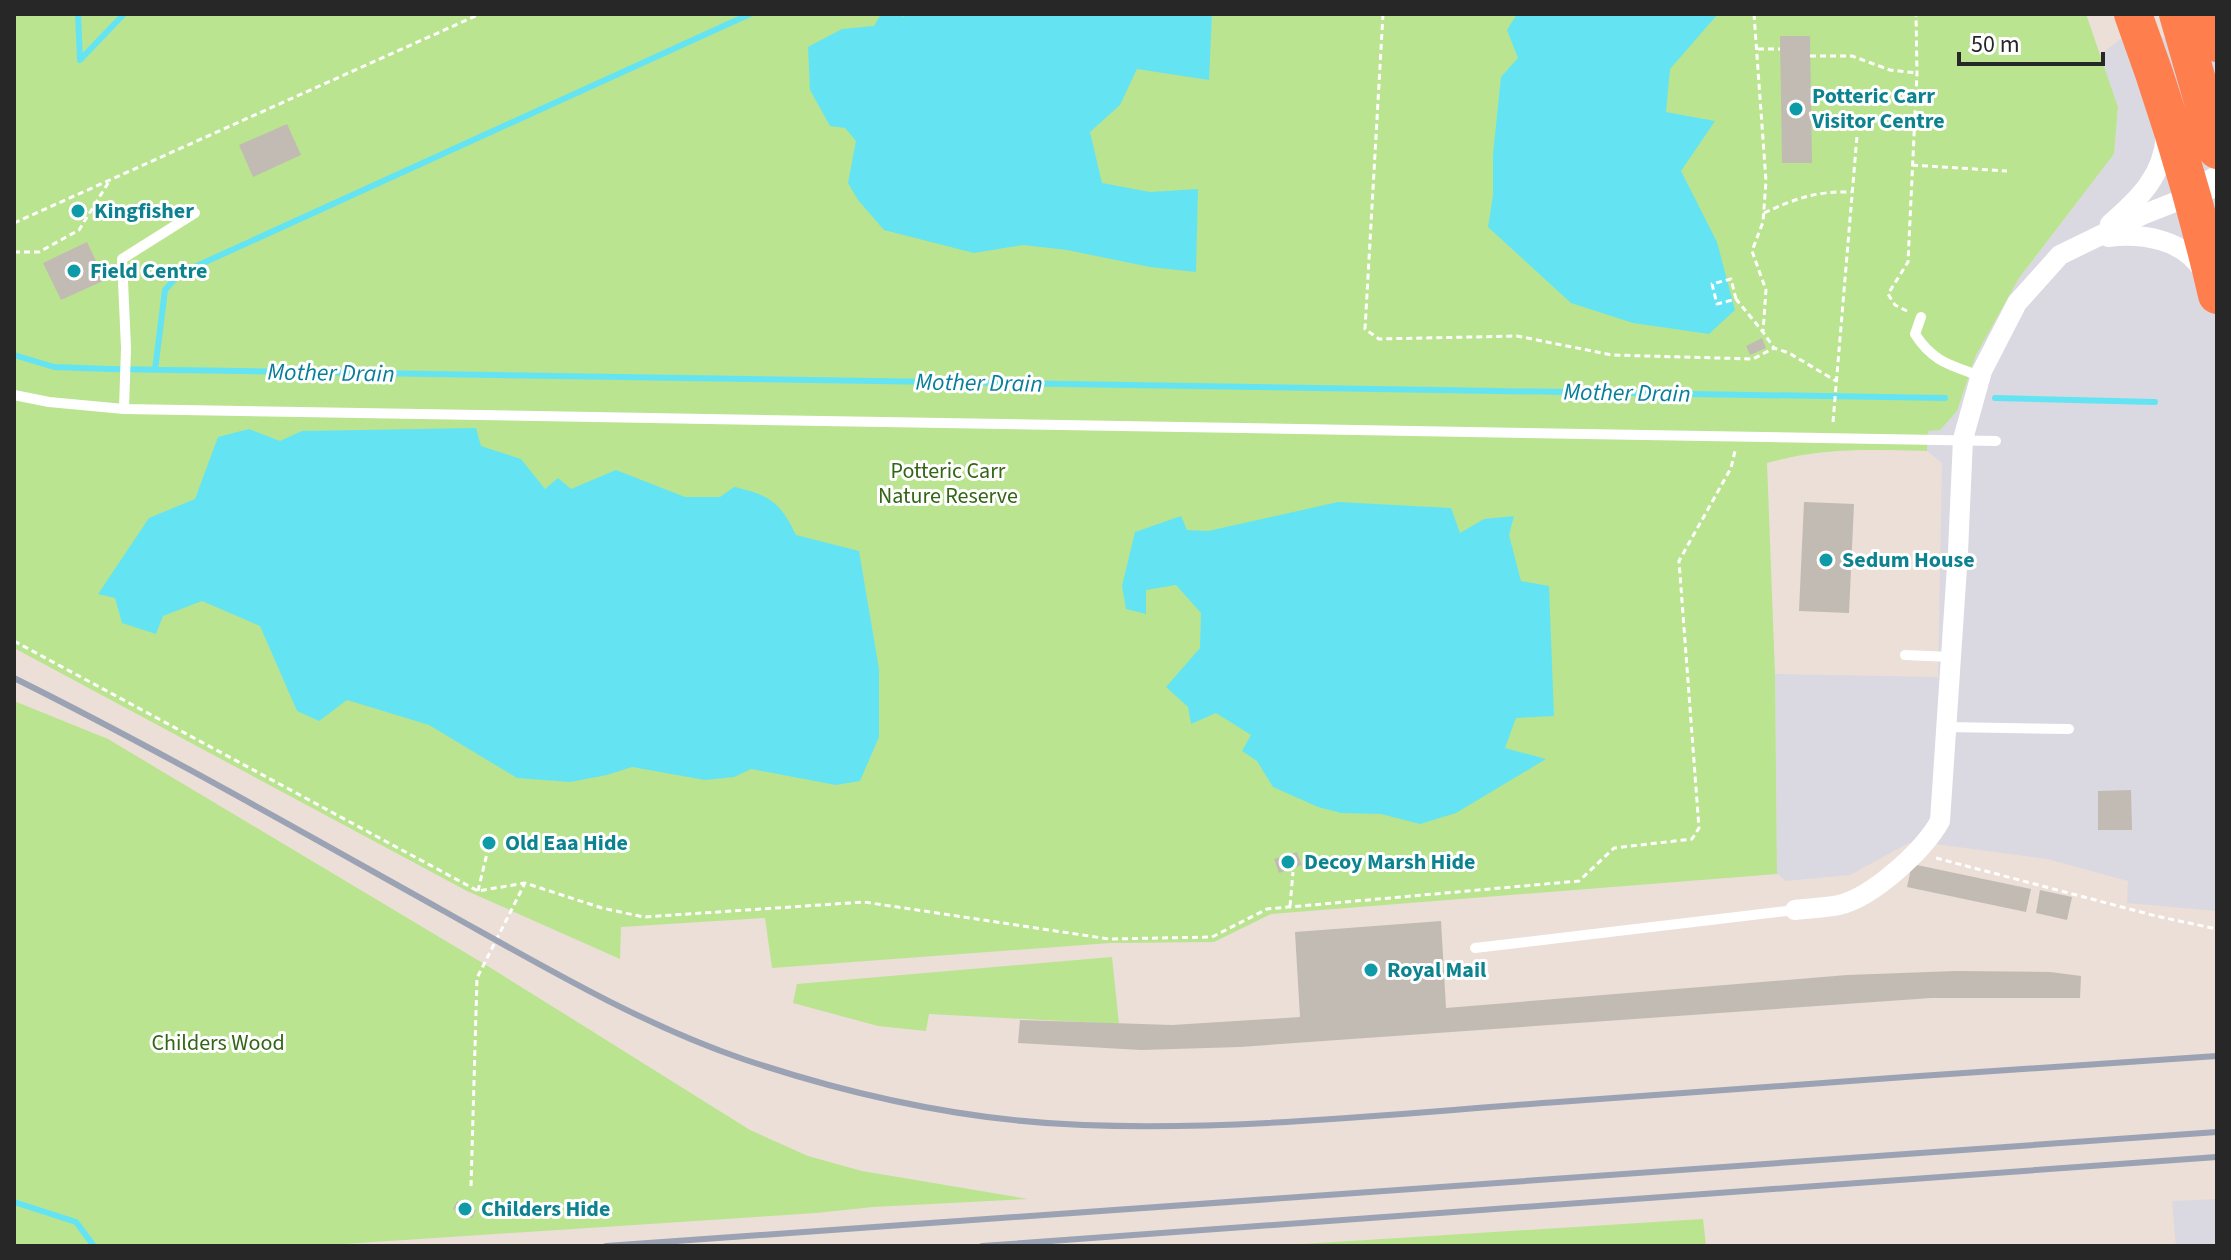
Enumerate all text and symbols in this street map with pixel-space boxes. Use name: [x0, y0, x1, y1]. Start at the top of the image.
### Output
scale bar: [1959, 16, 2103, 66]
text: 50 m: [1971, 27, 2020, 62]
place label: Potteric Carr Visitor Centre: [1811, 80, 1945, 137]
marker: Potteric Carr Visitor Centre: [1787, 100, 1805, 118]
place label: Kingfisher: [94, 195, 194, 227]
marker: Kingfisher: [69, 202, 87, 220]
place label: Field Centre: [90, 255, 207, 287]
marker: Field Centre: [65, 262, 83, 280]
water label: Mother Drain: [267, 354, 395, 392]
water label: Mother Drain: [915, 364, 1043, 402]
water label: Mother Drain: [1563, 374, 1691, 412]
park label: Potteric Carr Nature Reserve: [878, 455, 1018, 512]
place label: Sedum House: [1842, 544, 1975, 576]
marker: Sedum House: [1817, 551, 1835, 569]
place label: Old Eaa Hide: [505, 827, 628, 859]
marker: Old Eaa Hide: [480, 834, 498, 852]
place label: Decoy Marsh Hide: [1304, 846, 1476, 878]
marker: Decoy Marsh Hide: [1279, 853, 1297, 871]
place label: Royal Mail: [1387, 954, 1487, 986]
marker: Royal Mail: [1362, 961, 1380, 979]
park label: Childers Wood: [151, 1027, 285, 1059]
place label: Childers Hide: [481, 1193, 610, 1225]
marker: Childers Hide: [456, 1200, 474, 1218]

